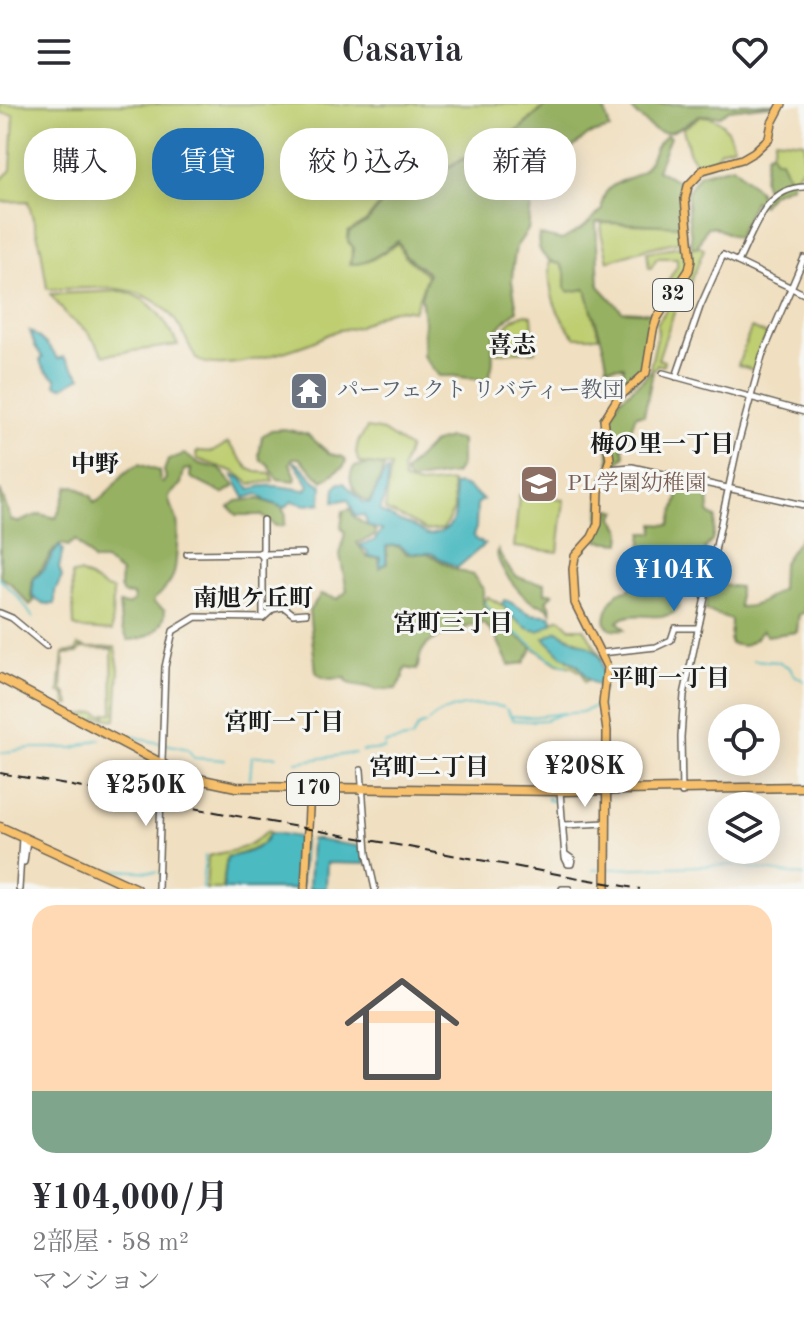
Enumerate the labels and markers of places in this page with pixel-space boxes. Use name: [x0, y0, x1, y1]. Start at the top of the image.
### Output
temple icon: パーフェクト リバティー教団: [288, 370, 330, 412]
place label: パーフェクト リバティー教団: [337, 378, 625, 402]
school or university icon: PL学園幼稚園: [518, 463, 560, 505]
place label: PL学園幼稚園: [567, 471, 707, 495]
pin: ¥104K: [618, 545, 730, 613]
pin: ¥208K: [529, 741, 641, 809]
pin: ¥250K: [90, 760, 202, 828]

